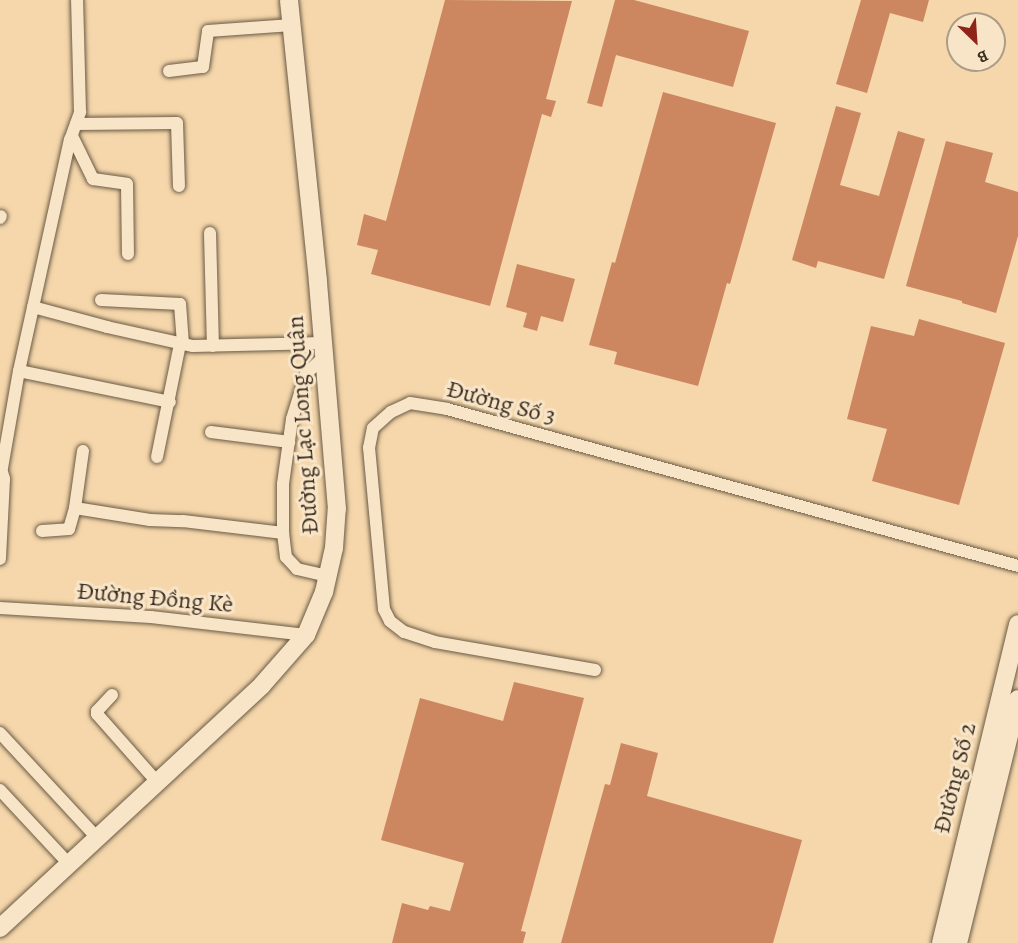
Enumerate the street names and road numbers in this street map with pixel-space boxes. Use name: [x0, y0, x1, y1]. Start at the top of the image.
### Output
street label: Đường Lạc Long Quân: [281, 315, 325, 535]
street label: Đường Số 3: [443, 375, 559, 431]
street label: Đường Đồng Kè: [76, 577, 234, 619]
street label: Đường Số 2: [927, 720, 983, 836]

